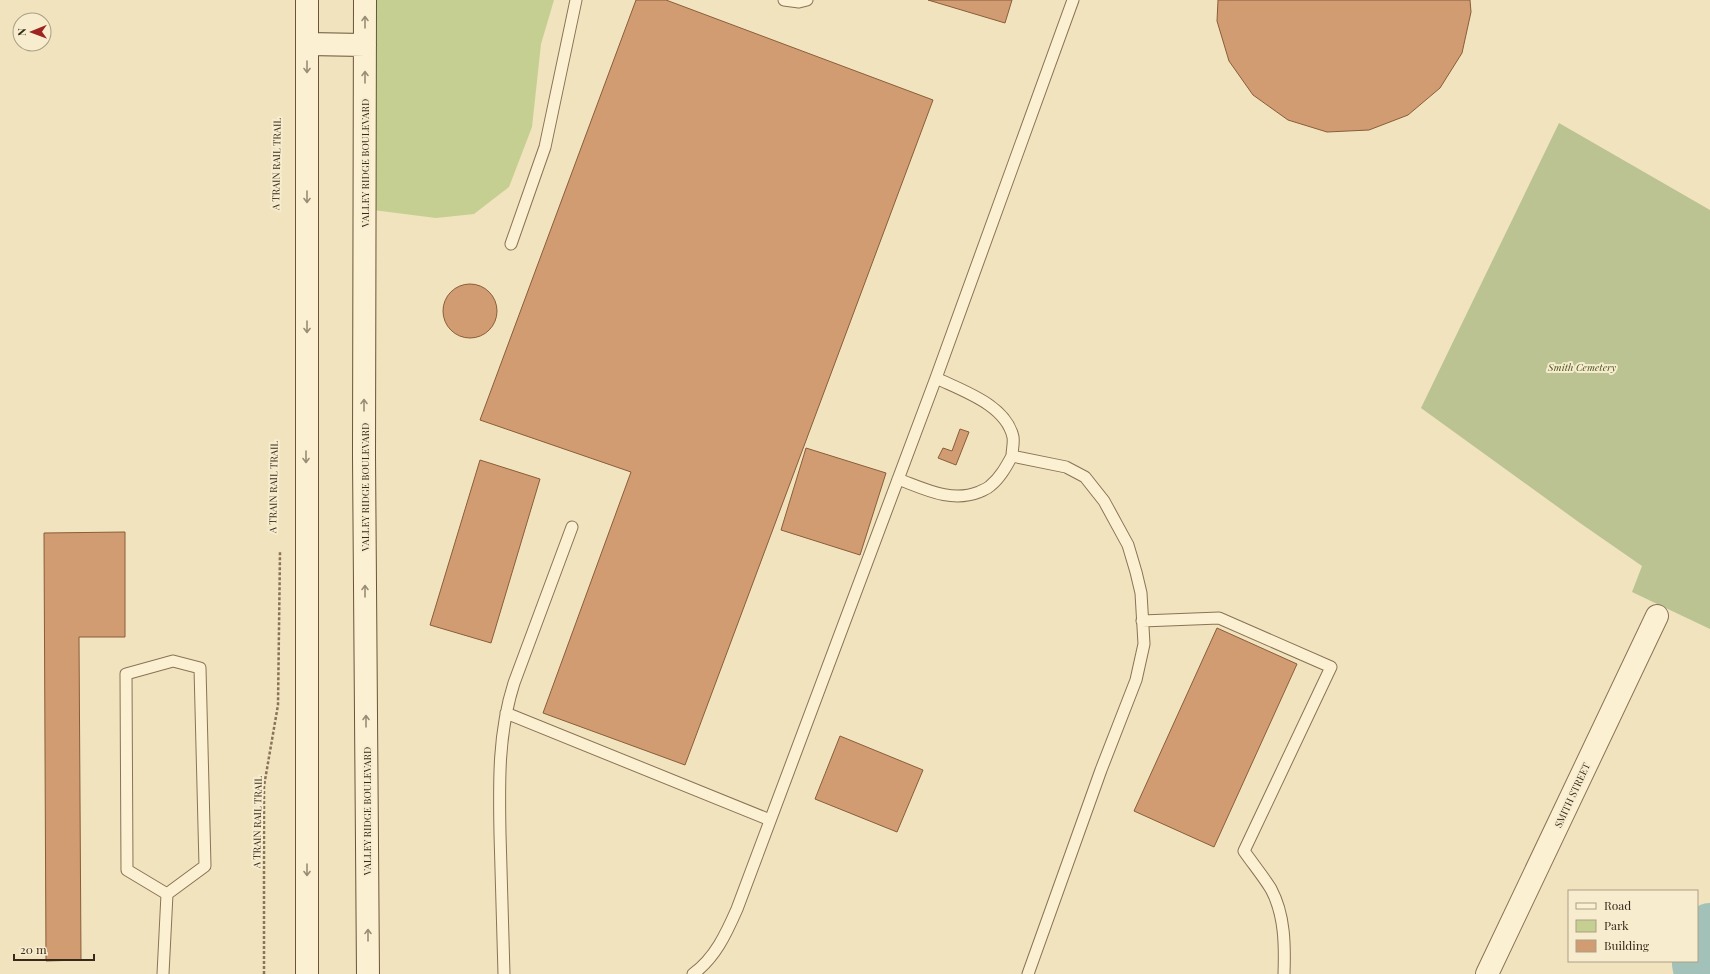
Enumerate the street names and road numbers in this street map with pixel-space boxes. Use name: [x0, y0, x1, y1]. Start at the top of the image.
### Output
street label: VALLEY RIDGE BOULEVARD: [358, 99, 372, 228]
street label: A TRAIN RAIL TRAIL: [268, 118, 284, 211]
street label: VALLEY RIDGE BOULEVARD: [358, 423, 372, 552]
street label: A TRAIN RAIL TRAIL: [265, 441, 281, 534]
street label: VALLEY RIDGE BOULEVARD: [360, 747, 374, 876]
street label: SMITH STREET: [1551, 760, 1593, 830]
street label: A TRAIN RAIL TRAIL: [249, 776, 265, 869]

